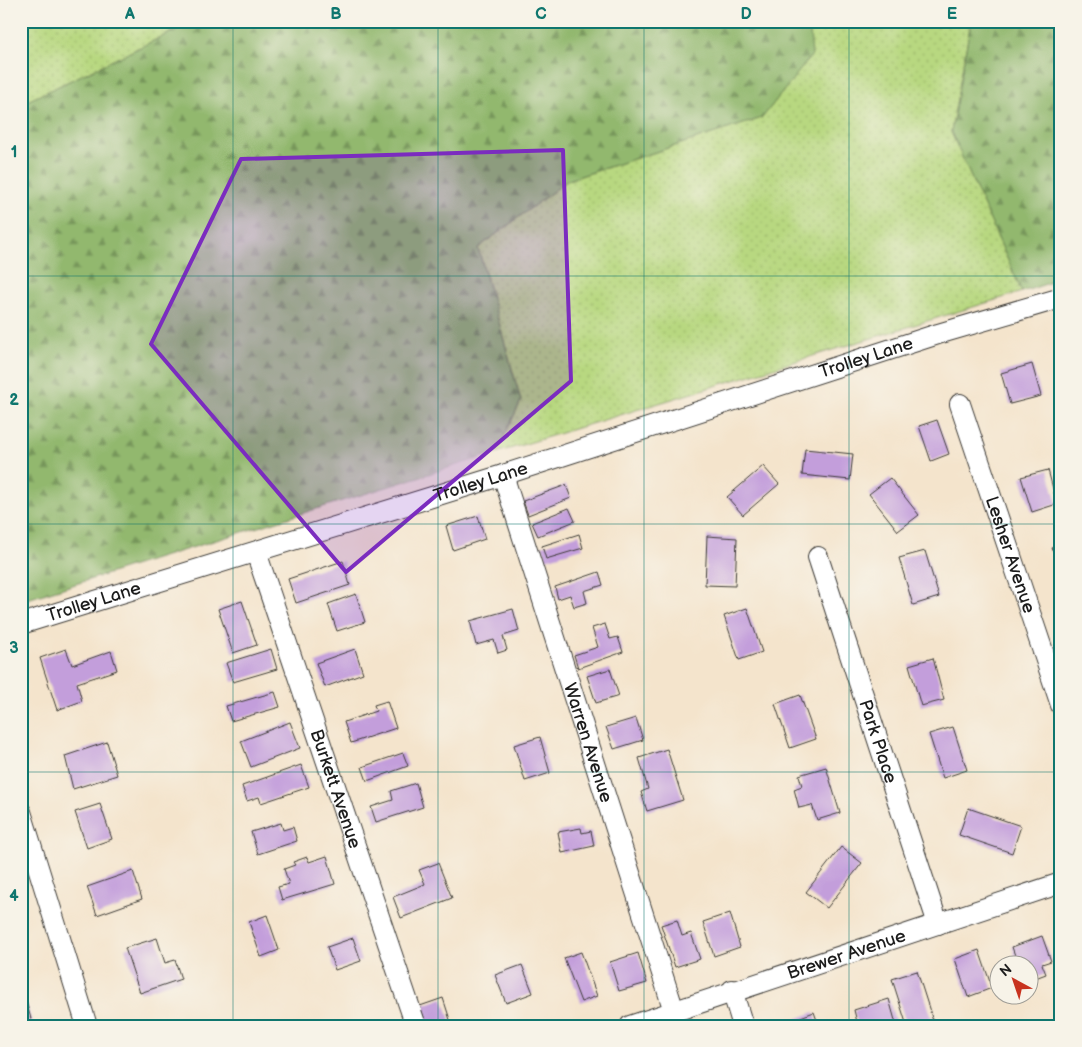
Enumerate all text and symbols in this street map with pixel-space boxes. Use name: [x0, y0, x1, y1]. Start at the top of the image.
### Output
text: A: [124, 5, 135, 24]
text: B: [330, 5, 342, 24]
text: C: [535, 5, 547, 24]
text: D: [740, 5, 752, 24]
text: E: [947, 5, 957, 24]
text: 1: [11, 143, 17, 162]
street label: Trolley Lane: [816, 332, 916, 382]
text: 2: [9, 391, 19, 410]
street label: Trolley Lane: [431, 457, 531, 506]
street label: Lesher Avenue: [981, 494, 1040, 616]
street label: Trolley Lane: [44, 577, 144, 626]
text: 3: [9, 639, 19, 658]
street label: Warren Avenue: [559, 680, 617, 805]
street label: Park Place: [855, 697, 902, 786]
street label: Burkett Avenue: [306, 727, 366, 851]
text: 4: [9, 887, 19, 906]
street label: Brewer Avenue: [784, 925, 909, 984]
north arrow: [990, 954, 1040, 1004]
text: N: [996, 961, 1015, 980]

